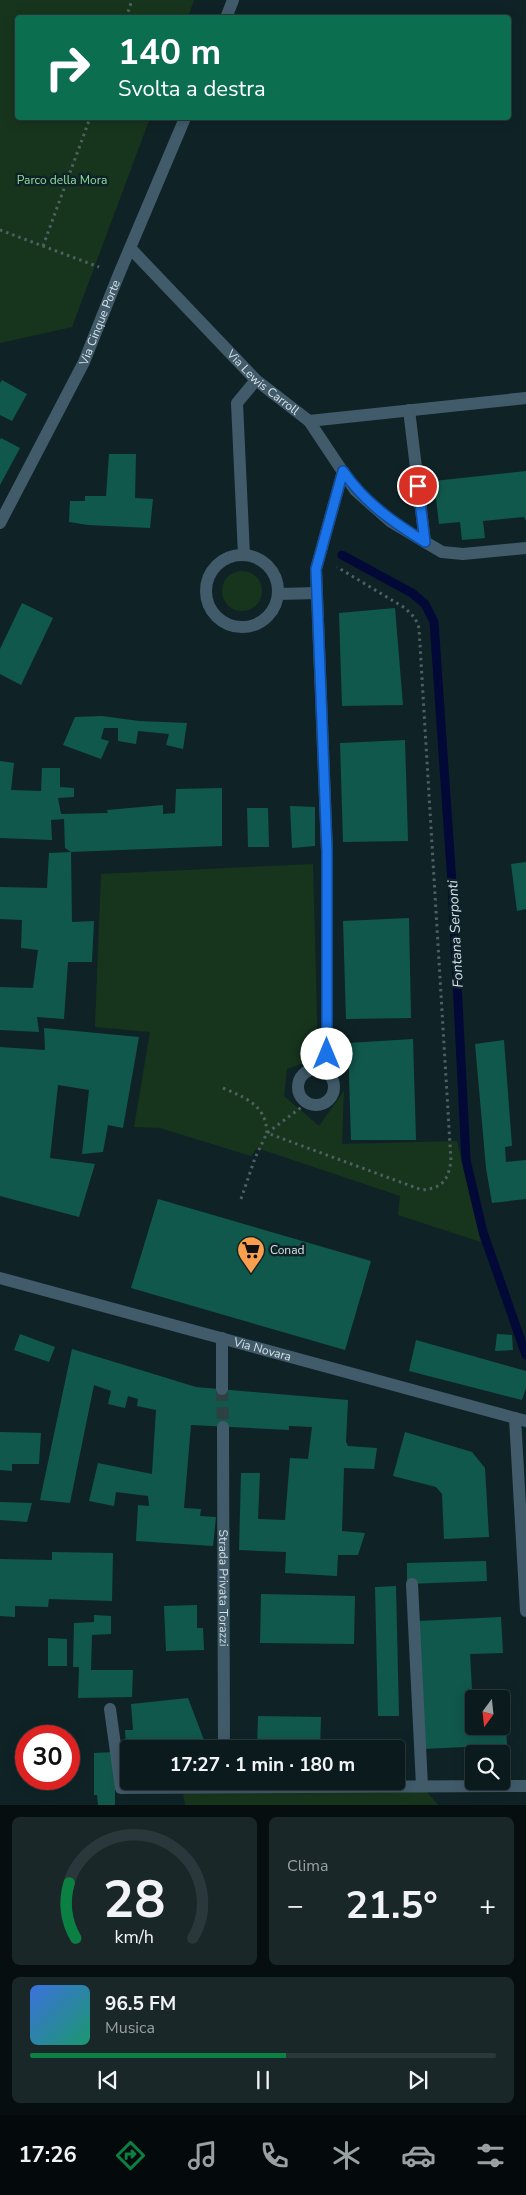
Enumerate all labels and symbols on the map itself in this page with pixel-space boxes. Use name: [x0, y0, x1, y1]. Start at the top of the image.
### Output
park label: Parco della Mora: [17, 172, 107, 188]
street label: Via Cinque Porte: [75, 278, 124, 369]
street label: Via Lewis Carroll: [223, 346, 303, 419]
pin: [397, 465, 439, 507]
water label: Fontana Serponti: [443, 879, 468, 988]
position arrow: [300, 1027, 352, 1079]
supermarket icon: Conad: [236, 1235, 266, 1274]
place label: Conad: [270, 1242, 305, 1258]
street label: Via Novara: [231, 1334, 293, 1365]
street label: Strada Privata Torazzi: [215, 1530, 232, 1646]
north arrow: [465, 1690, 510, 1735]
speed limit sign: 30: [15, 1725, 80, 1790]

